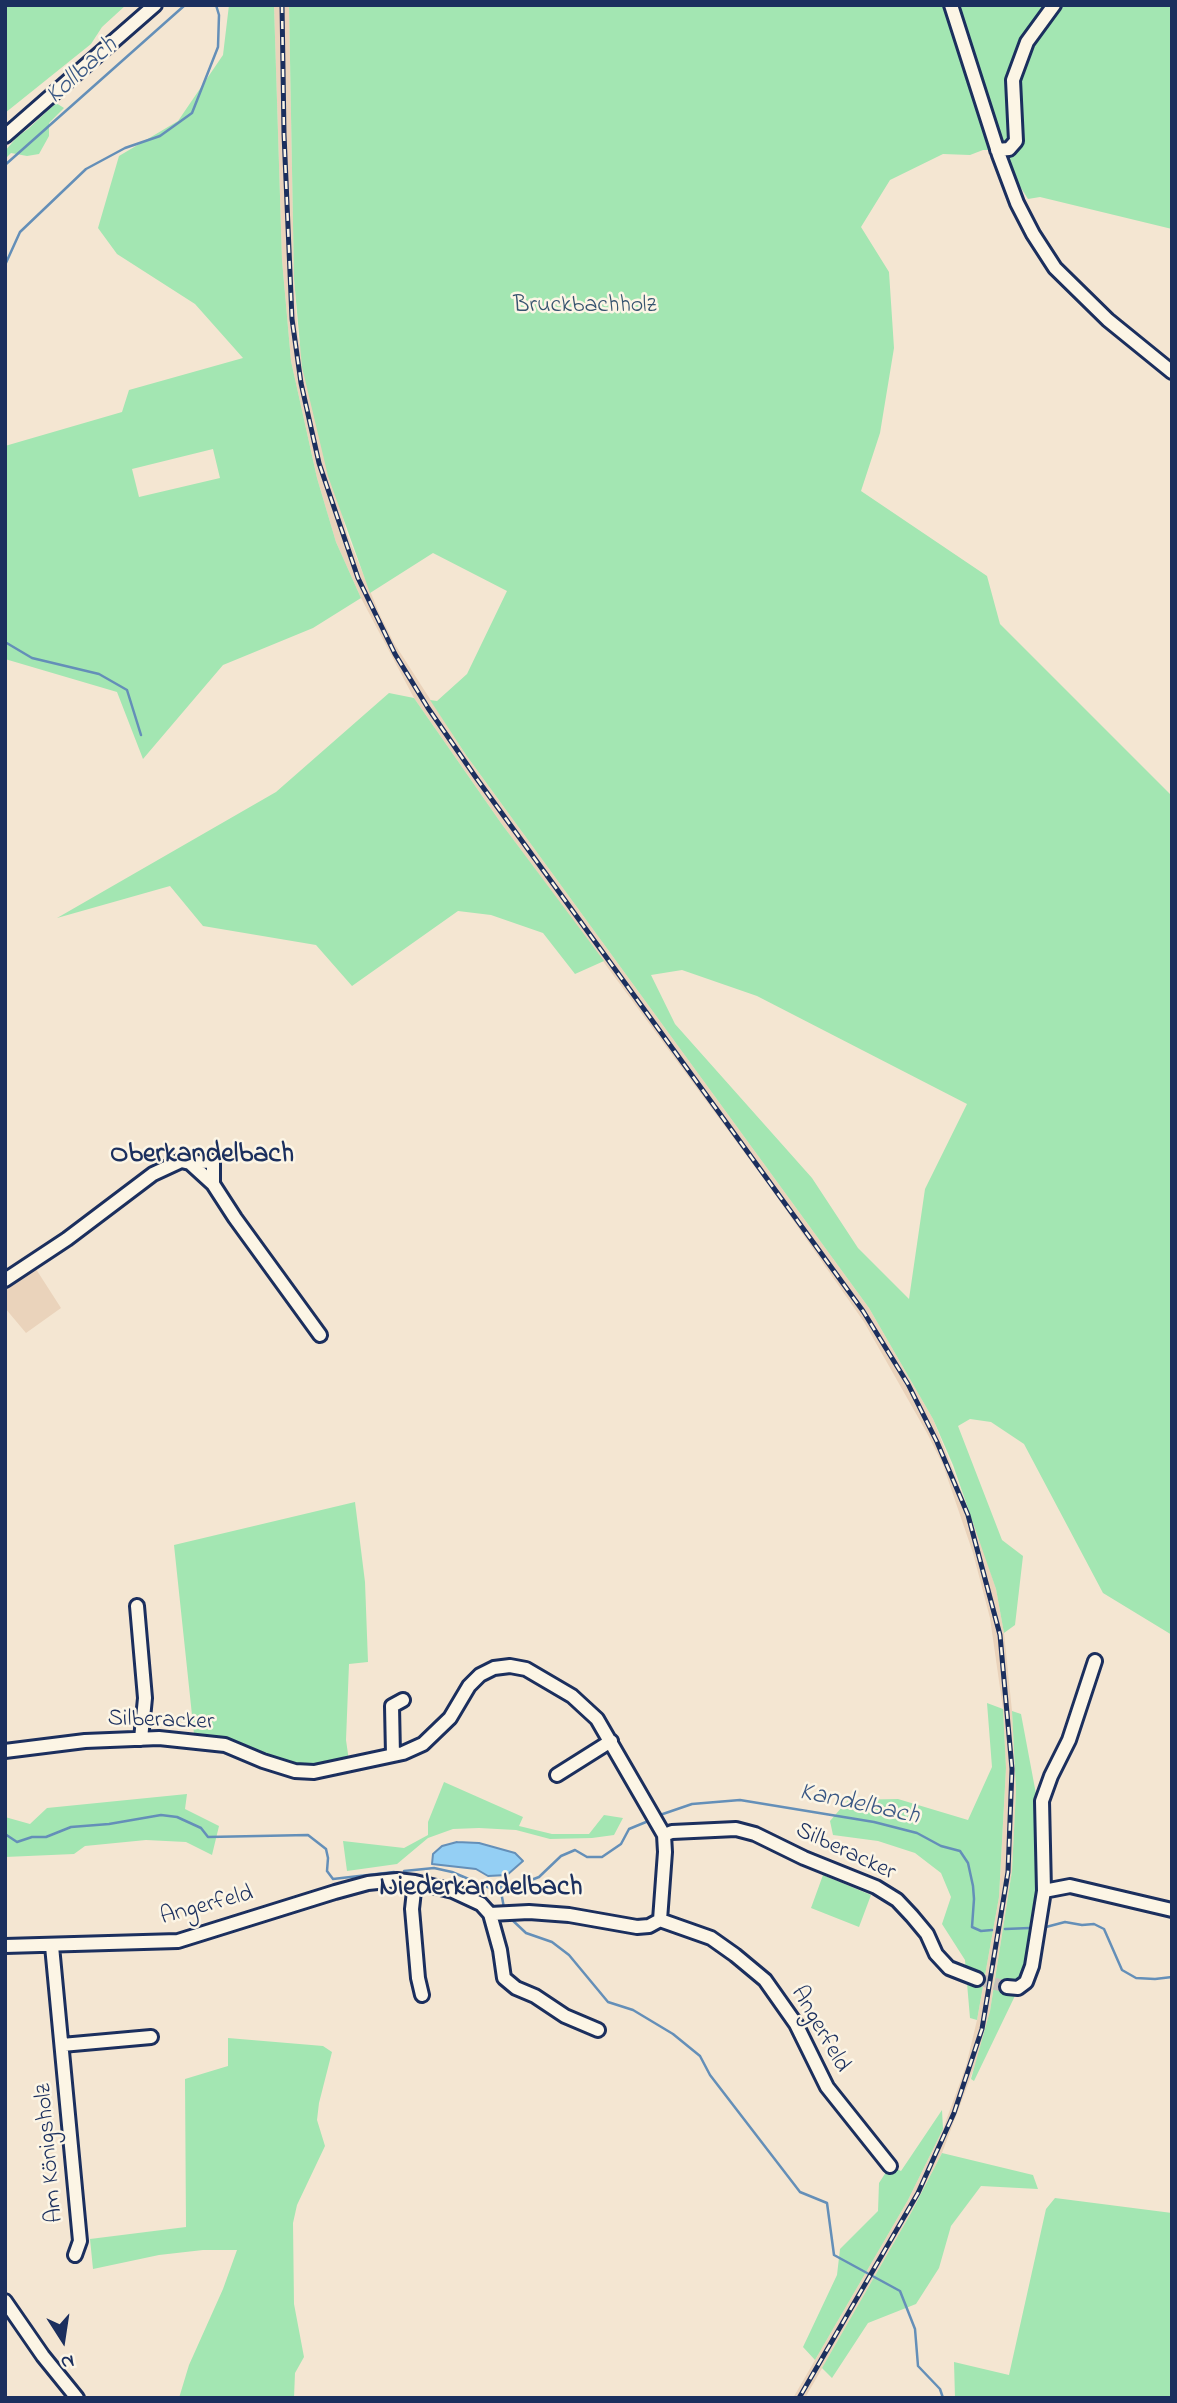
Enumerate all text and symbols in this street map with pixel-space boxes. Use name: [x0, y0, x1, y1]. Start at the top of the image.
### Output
water label: Kollbach: [41, 32, 125, 112]
park label: Bruckbachholz: [513, 293, 657, 321]
district label: Oberkandelbach: [110, 1139, 294, 1173]
street label: Silberacker: [107, 1706, 215, 1738]
water label: Kandelbach: [796, 1778, 922, 1834]
street label: Silberacker: [790, 1817, 900, 1889]
district label: Niederkandelbach: [379, 1872, 583, 1906]
street label: Angerfeld: [157, 1881, 257, 1933]
street label: Angerfeld: [783, 1982, 855, 2078]
street label: Am Königsholz: [31, 2082, 71, 2224]
north arrow: [28, 2305, 98, 2375]
text: N: [58, 2346, 77, 2376]

